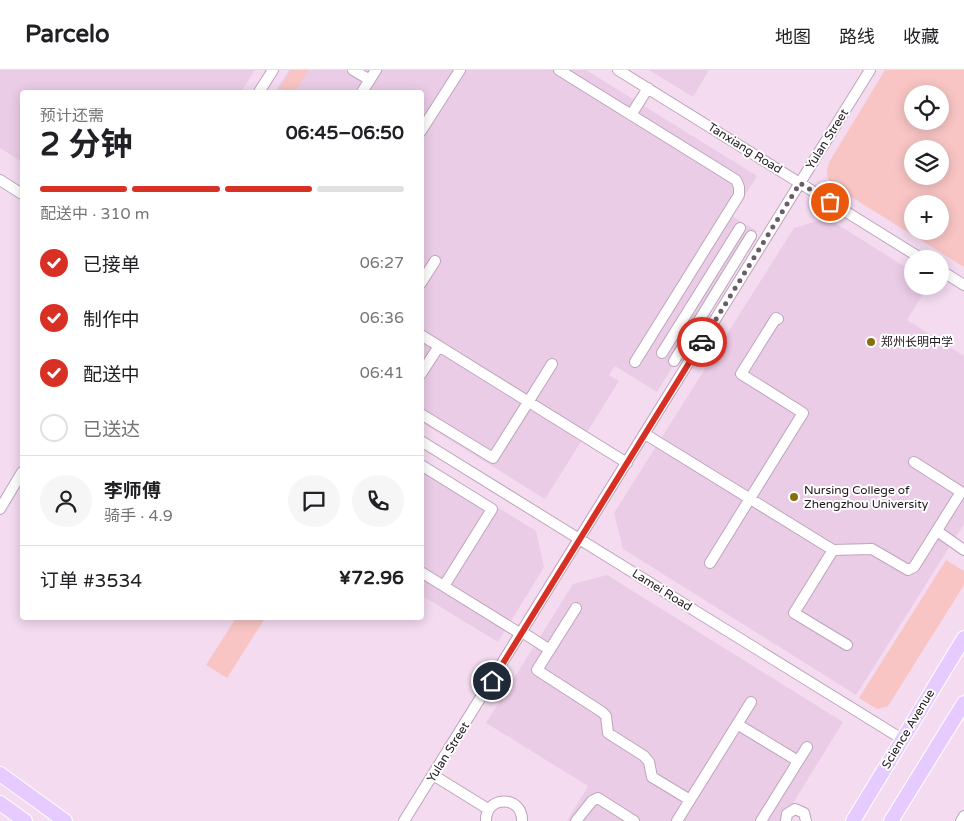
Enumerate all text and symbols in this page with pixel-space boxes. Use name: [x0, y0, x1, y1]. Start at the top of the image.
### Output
text: Parcelo: [25, 20, 110, 49]
text: 地图: [775, 26, 811, 48]
text: 路线: [839, 26, 875, 48]
text: 收藏: [903, 26, 939, 48]
map controls: [904, 85, 949, 295]
button: locate: [904, 85, 949, 130]
text: 预计还需: [40, 106, 104, 126]
street label: Yulan Street: [803, 106, 851, 172]
street label: Tanxiang Road: [705, 120, 785, 176]
text: 06:45–06:50: [286, 122, 404, 144]
text: 2 分钟: [40, 126, 132, 164]
button: layers: [904, 140, 949, 185]
pin: [809, 181, 851, 223]
icon: bag: [816, 188, 844, 216]
button: +: [904, 195, 949, 240]
text: 配送中 · 310 m: [40, 204, 149, 224]
icon: check: [40, 249, 68, 277]
button: −: [904, 250, 949, 295]
text: 06:27: [360, 253, 404, 273]
text: 已接单: [83, 254, 140, 276]
icon: check: [40, 304, 68, 332]
text: 06:36: [360, 308, 404, 328]
text: 制作中: [83, 309, 140, 331]
courier: [677, 317, 727, 367]
icon: car: [688, 328, 716, 356]
place label: 郑州长明中学: [881, 335, 953, 349]
marker: 郑州长明中学: [865, 336, 877, 348]
icon: check: [40, 359, 68, 387]
text: 06:41: [360, 363, 404, 383]
text: 配送中: [83, 364, 140, 386]
text: 已送达: [83, 419, 140, 441]
button: person: [40, 475, 92, 527]
button: chat: [288, 475, 340, 527]
button: phone: [352, 475, 404, 527]
text: 李师傅: [104, 480, 161, 502]
place label: Nursing College of Zhengzhou University: [804, 483, 929, 511]
marker: Nursing College of Zhengzhou University: [788, 491, 800, 503]
text: 骑手 · 4.9: [104, 506, 173, 526]
street label: Lamei Road: [630, 566, 694, 614]
text: ¥72.96: [339, 567, 404, 589]
text: 订单 #3534: [40, 570, 142, 592]
pin: [471, 660, 513, 702]
icon: home: [478, 667, 506, 695]
street label: Science Avenue: [879, 687, 937, 771]
street label: Yulan Street: [424, 719, 472, 785]

